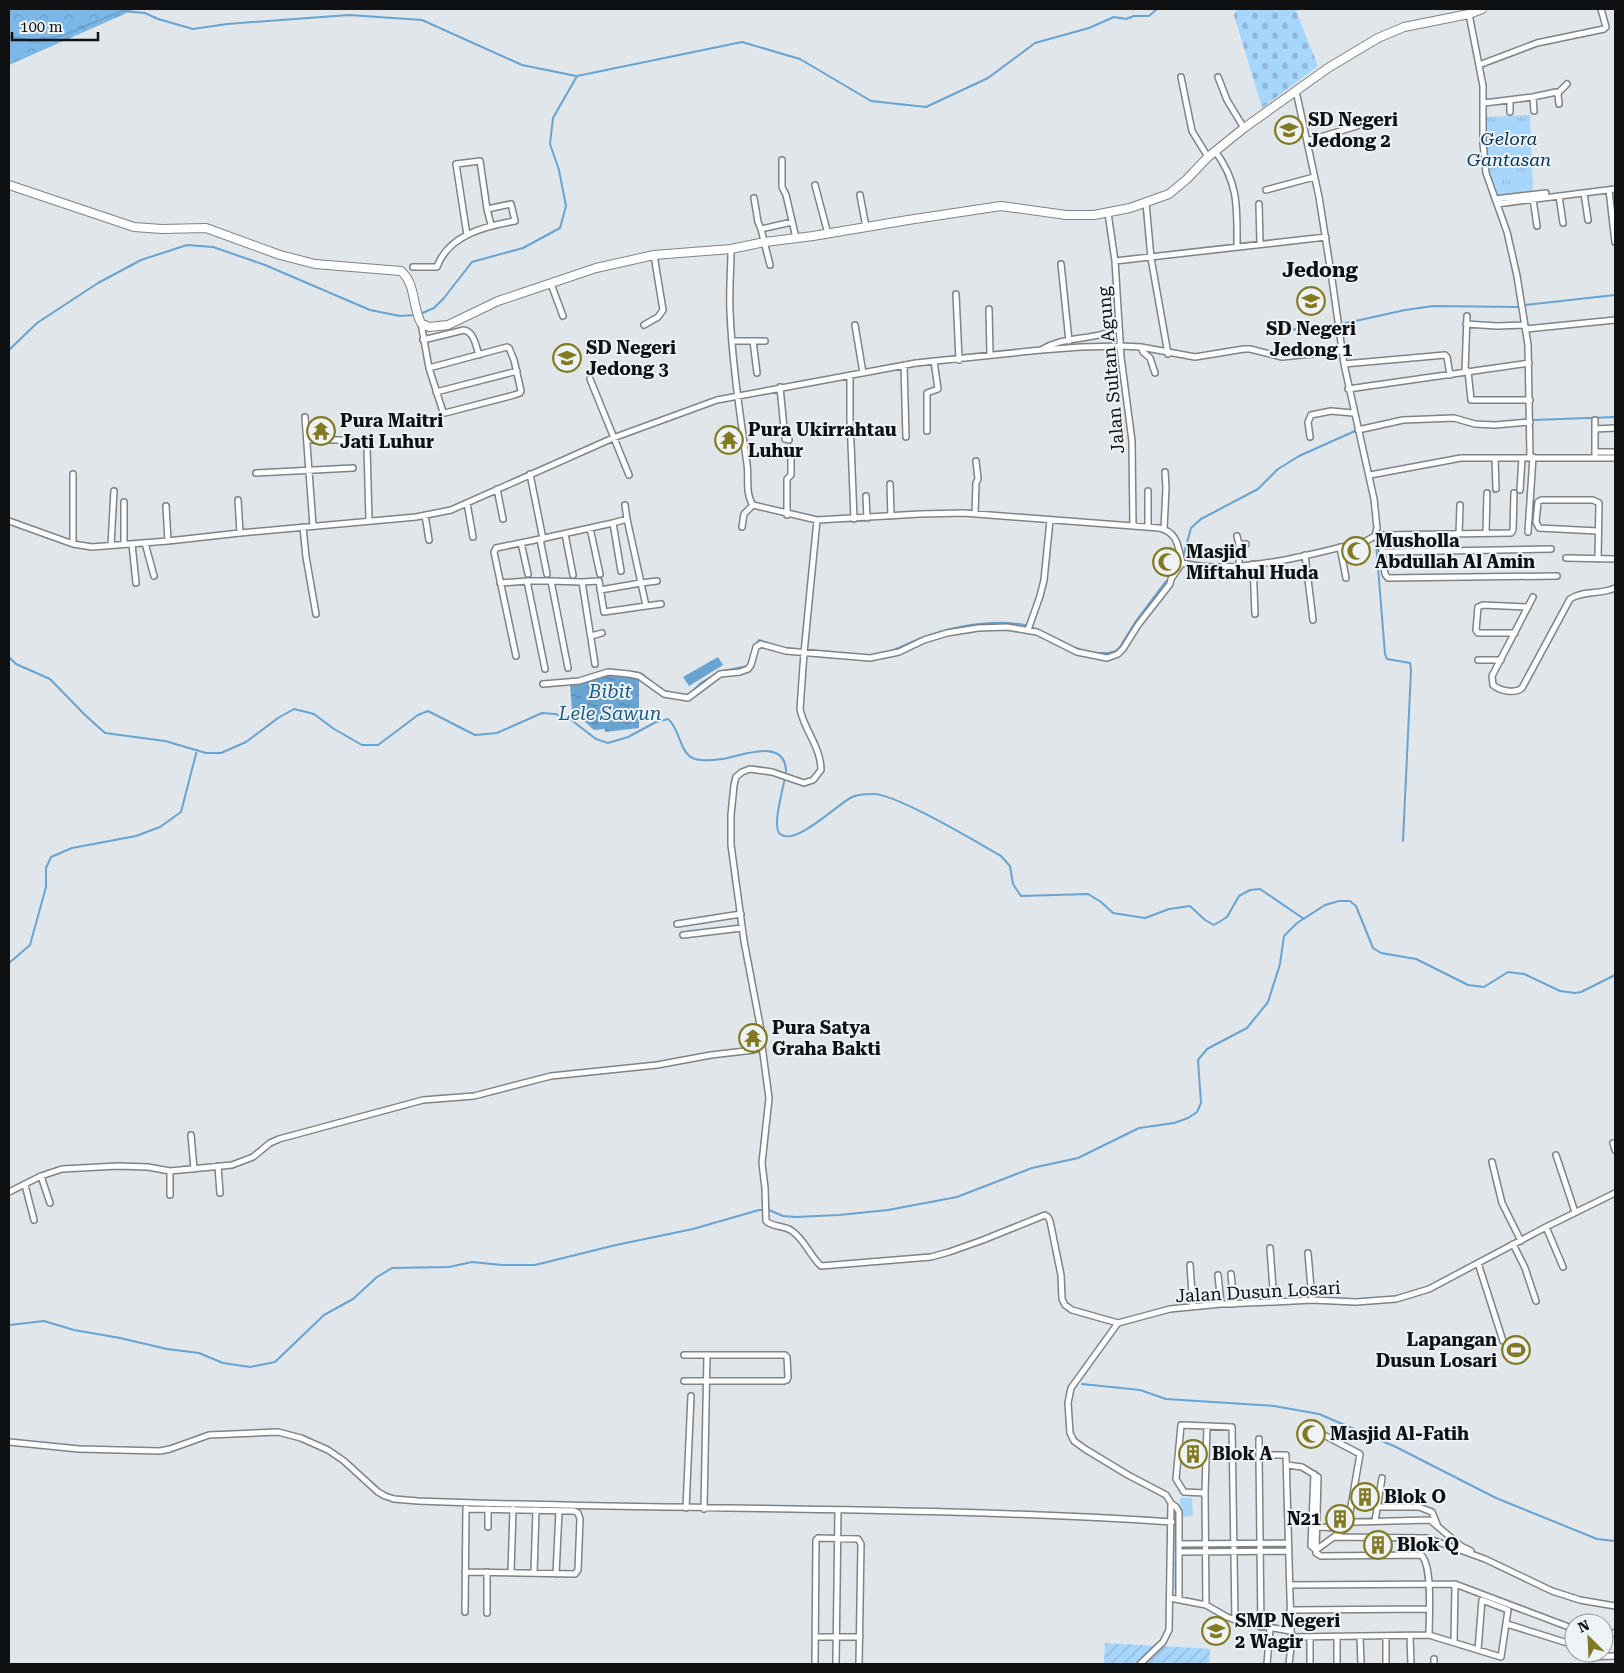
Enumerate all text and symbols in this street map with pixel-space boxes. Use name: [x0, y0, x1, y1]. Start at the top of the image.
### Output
scale bar: [12, 10, 99, 42]
text: 100 m: [20, 18, 63, 36]
place label: SD Negeri Jedong 2: [1308, 109, 1398, 151]
school or university icon: SD Negeri Jedong 2: [1274, 115, 1304, 145]
park label: Gelora Gantasan: [1467, 128, 1551, 170]
district label: Jedong: [1282, 258, 1358, 282]
street label: Jalan Sultan Agung: [1093, 285, 1128, 454]
school or university icon: SD Negeri Jedong 1: [1296, 286, 1326, 316]
place label: SD Negeri Jedong 1: [1266, 318, 1356, 360]
place label: SD Negeri Jedong 3: [586, 337, 676, 379]
school or university icon: SD Negeri Jedong 3: [552, 343, 582, 373]
place label: Pura Maitri Jati Luhur: [340, 410, 443, 452]
temple icon: Pura Maitri Jati Luhur: [306, 416, 336, 446]
place label: Pura Ukirrahtau Luhur: [748, 419, 897, 461]
temple icon: Pura Ukirrahtau Luhur: [714, 425, 744, 455]
place label: Musholla Abdullah Al Amin: [1375, 530, 1535, 572]
mosque icon: Musholla Abdullah Al Amin: [1341, 536, 1371, 566]
place label: Masjid Miftahul Huda: [1186, 541, 1319, 583]
mosque icon: Masjid Miftahul Huda: [1152, 547, 1182, 577]
water label: Bibit Lele Sawun: [558, 680, 662, 725]
place label: Pura Satya Graha Bakti: [772, 1017, 881, 1059]
temple icon: Pura Satya Graha Bakti: [738, 1023, 768, 1053]
street label: Jalan Dusun Losari: [1175, 1277, 1341, 1306]
place label: Lapangan Dusun Losari: [1376, 1329, 1497, 1371]
sports icon: Lapangan Dusun Losari: [1501, 1335, 1531, 1365]
mosque icon: Masjid Al-Fatih: [1296, 1419, 1326, 1449]
place label: Masjid Al-Fatih: [1330, 1423, 1469, 1444]
building icon: Blok A: [1178, 1439, 1208, 1469]
place label: Blok A: [1212, 1443, 1272, 1464]
building icon: Blok O: [1350, 1482, 1380, 1512]
place label: Blok O: [1384, 1486, 1446, 1507]
building icon: N21: [1325, 1504, 1355, 1534]
place label: N21: [1287, 1508, 1321, 1529]
building icon: Blok Q: [1363, 1530, 1393, 1560]
place label: Blok Q: [1397, 1534, 1459, 1555]
place label: SMP Negeri 2 Wagir: [1235, 1610, 1340, 1652]
north arrow: [1564, 1613, 1614, 1663]
school or university icon: SMP Negeri 2 Wagir: [1201, 1616, 1231, 1646]
text: N: [1576, 1617, 1592, 1636]

